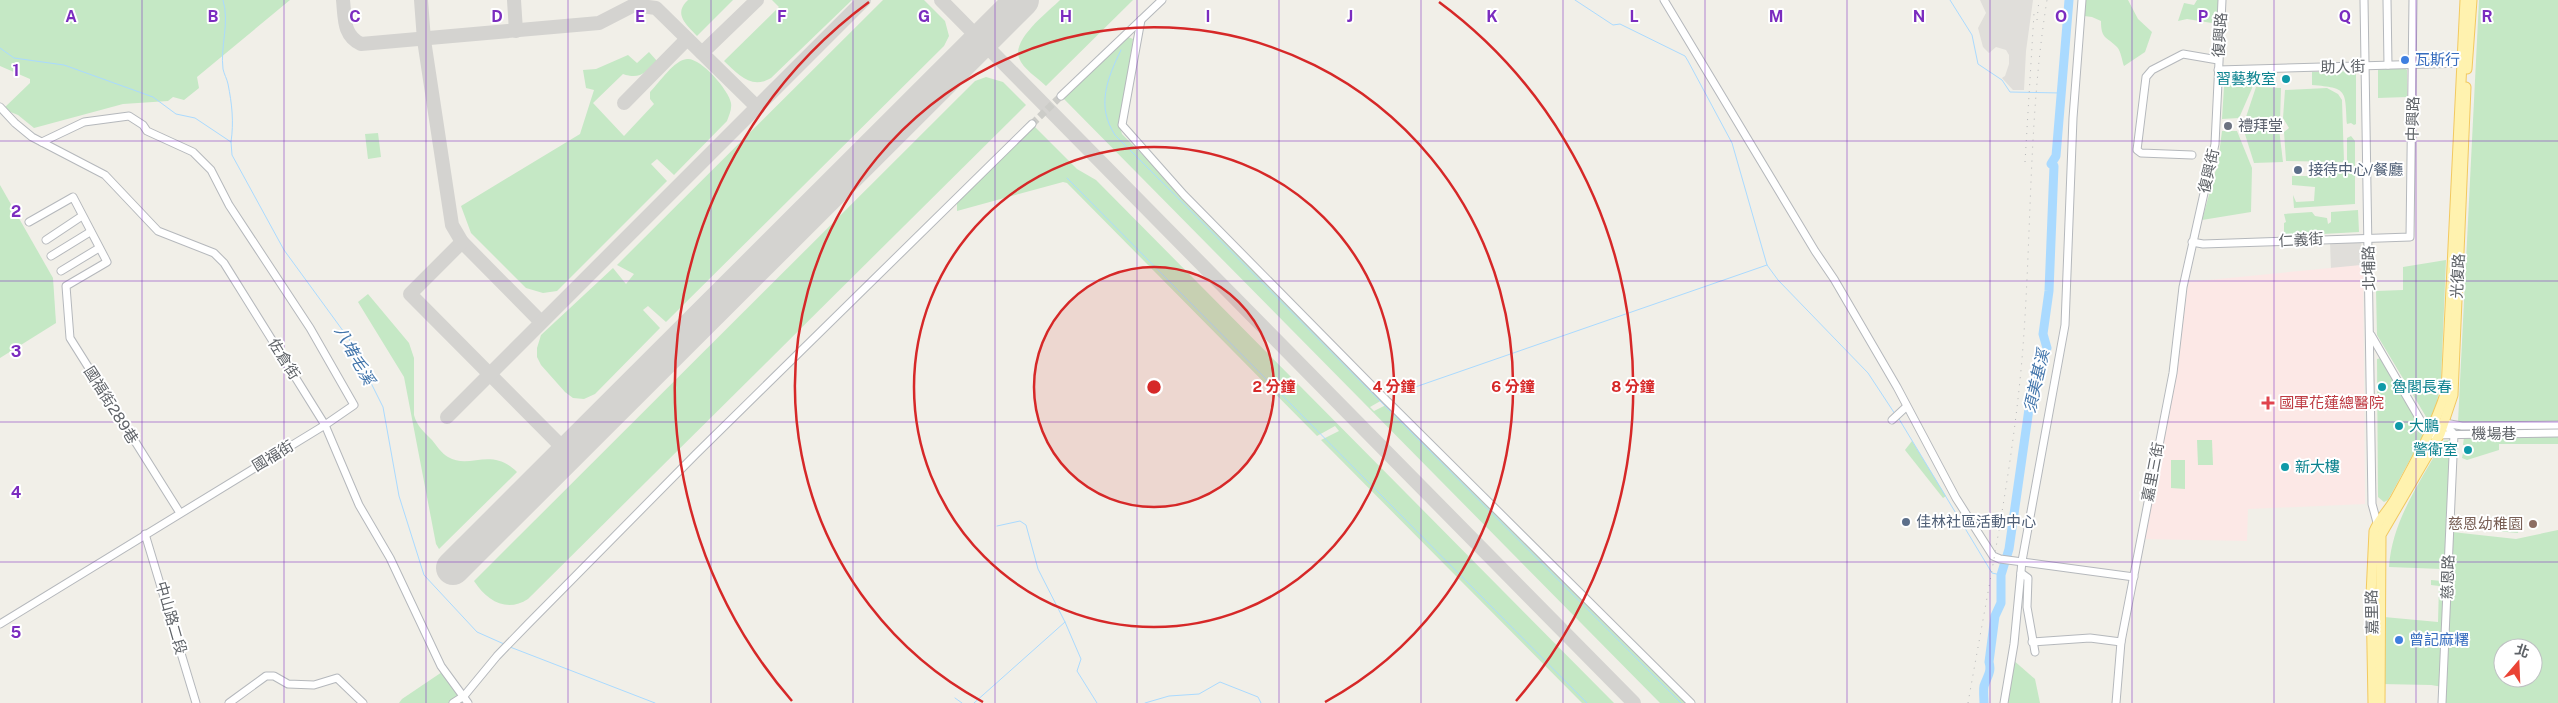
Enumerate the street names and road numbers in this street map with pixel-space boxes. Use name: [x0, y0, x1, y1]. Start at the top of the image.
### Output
street label: 復興路: [2209, 12, 2230, 58]
street label: 助人街: [2320, 58, 2366, 75]
street label: 中興路: [2404, 96, 2421, 142]
street label: 復興街: [2195, 147, 2222, 195]
street label: 仁義街: [2278, 230, 2324, 249]
street label: 北埔路: [2360, 245, 2377, 291]
street label: 光復路: [2448, 253, 2467, 299]
street label: 佐倉街: [265, 335, 304, 382]
street label: 國福街289巷: [81, 363, 142, 447]
street label: 機場巷: [2471, 425, 2517, 442]
street label: 國福街: [249, 437, 296, 474]
street label: 嘉里三街: [2138, 441, 2167, 503]
street label: 慈恩路: [2438, 554, 2457, 600]
street label: 中山路二段: [153, 579, 190, 656]
street label: 嘉里路: [2363, 589, 2380, 635]

